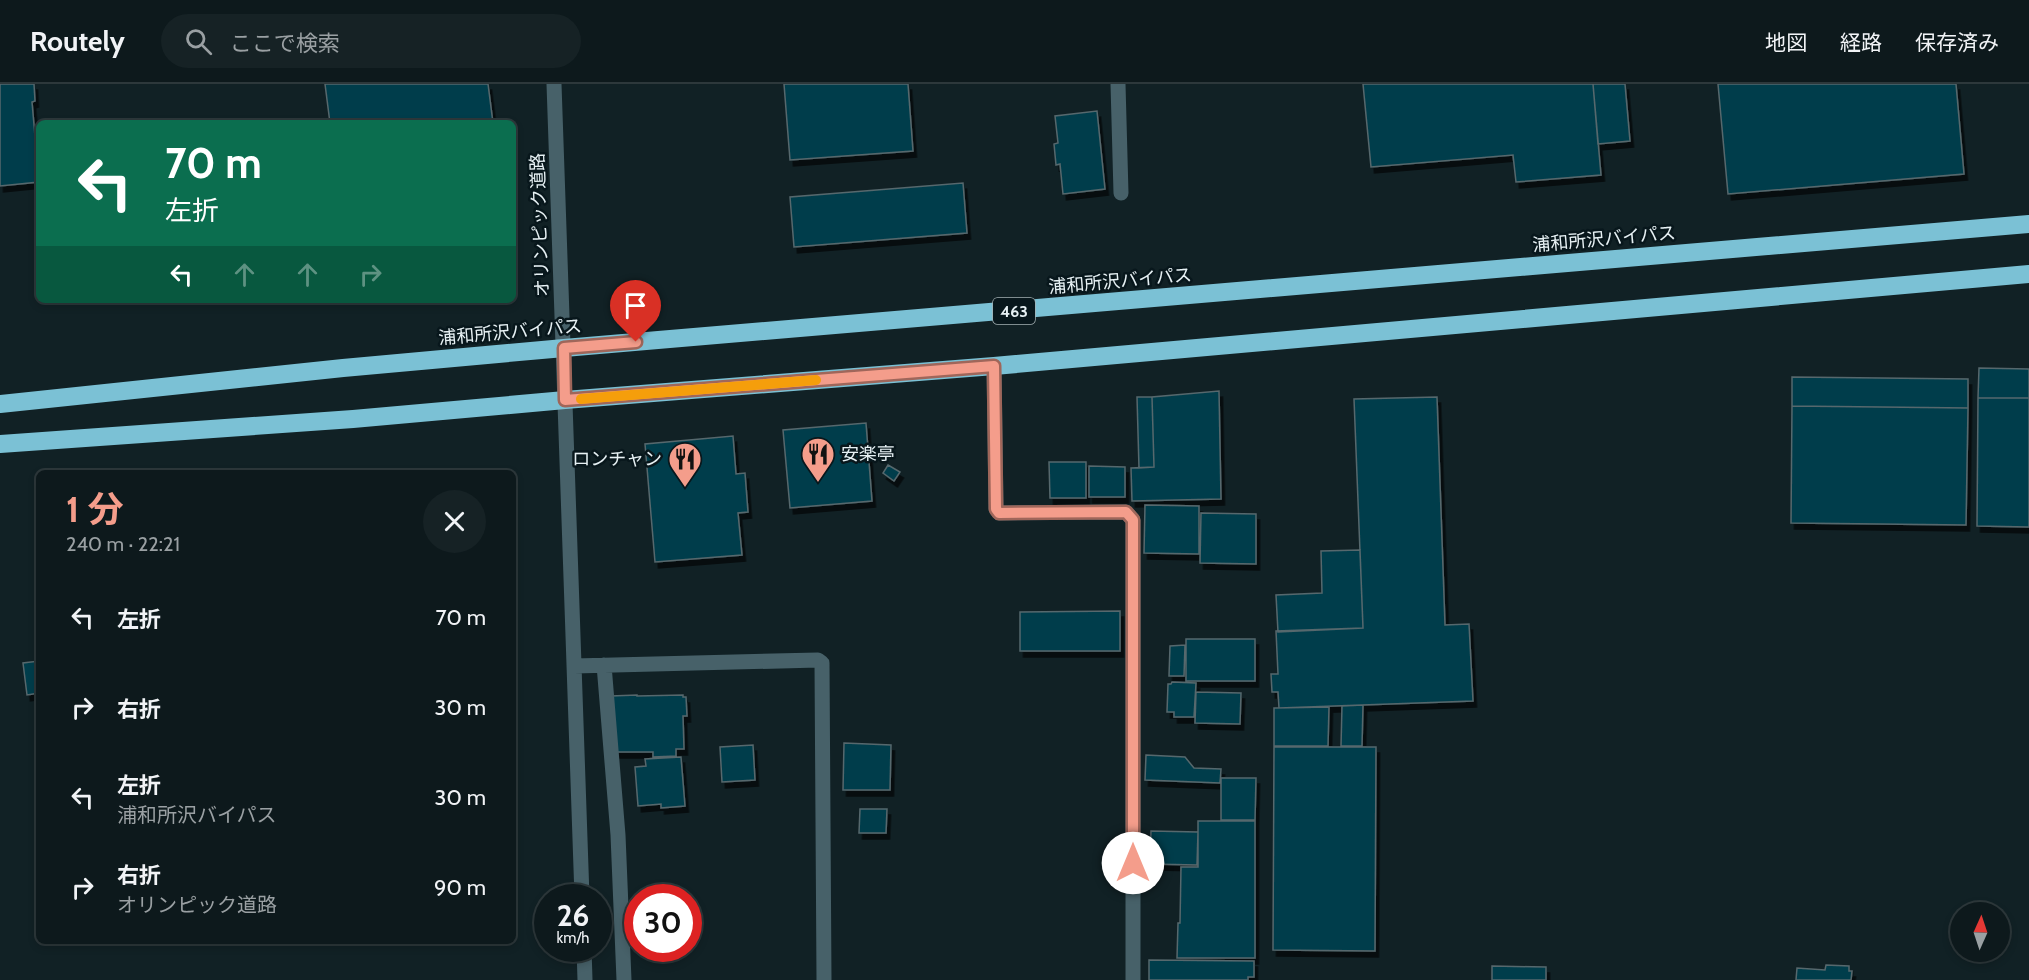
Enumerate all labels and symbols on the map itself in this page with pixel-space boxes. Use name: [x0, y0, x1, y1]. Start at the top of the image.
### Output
street label: オリンピック道路: [526, 153, 554, 297]
street label: 浦和所沢バイパス: [1531, 222, 1677, 256]
street label: 浦和所沢バイパス: [1047, 264, 1193, 298]
pin: [610, 280, 661, 342]
road number: 463: [993, 298, 1035, 324]
street label: 浦和所沢バイパス: [437, 315, 583, 349]
restaurant icon: 安楽亭: [800, 436, 836, 483]
restaurant icon: ロンチャン: [667, 441, 703, 488]
place label: 安楽亭: [841, 443, 895, 465]
place label: ロンチャン: [572, 448, 662, 470]
position arrow: [1101, 831, 1165, 895]
speed limit sign: 30: [624, 884, 702, 962]
north arrow: [1950, 902, 2010, 962]

